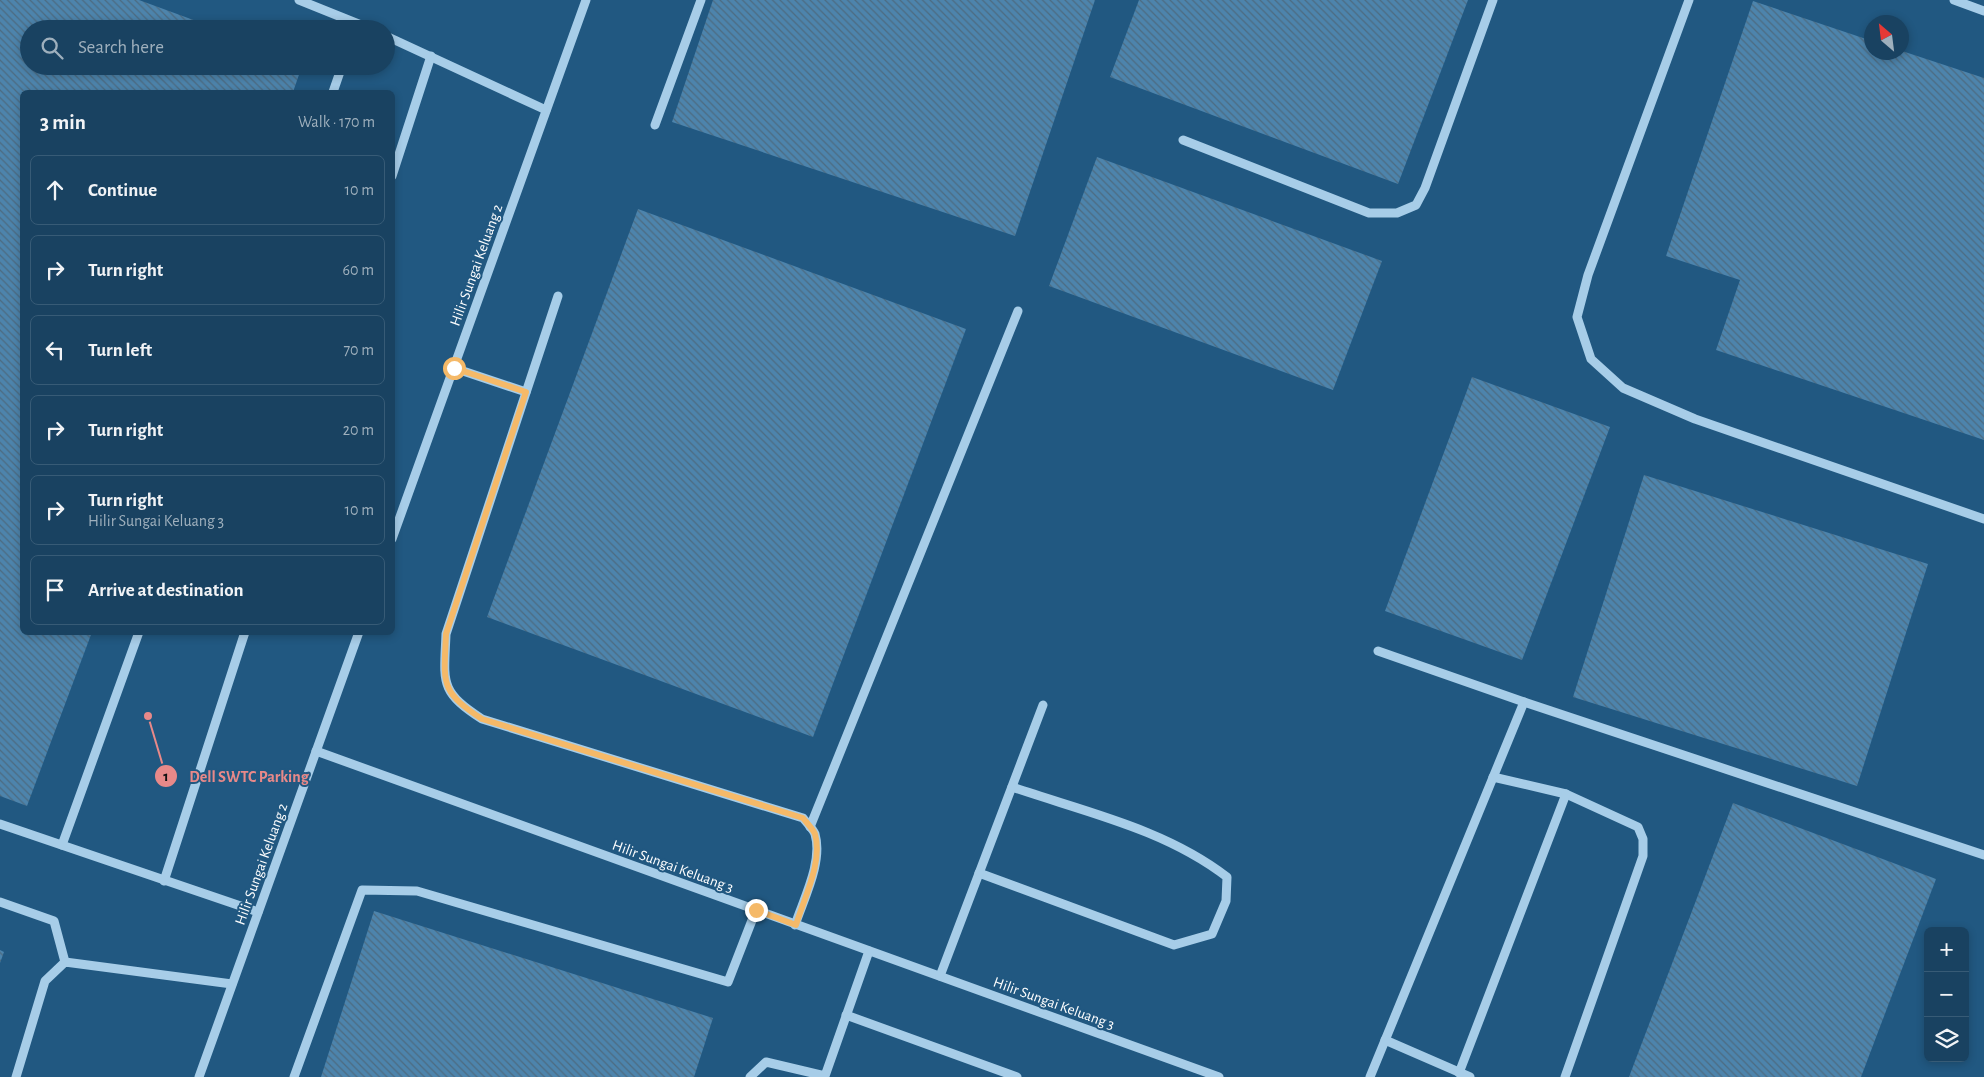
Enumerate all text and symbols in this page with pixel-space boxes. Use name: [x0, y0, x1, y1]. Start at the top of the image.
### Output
north arrow: [1864, 15, 1909, 60]
search box: [20, 20, 395, 75]
icon: search: [38, 34, 66, 62]
text: Search here: [78, 38, 164, 57]
text: 3 min: [40, 112, 86, 133]
text: Walk · 170 m: [298, 114, 375, 130]
icon: ahead: [41, 176, 69, 204]
text: Continue: [88, 181, 157, 200]
text: 10 m: [345, 182, 374, 198]
street label: Hilir Sungai Keluang 2: [447, 202, 506, 328]
icon: right: [41, 256, 69, 284]
text: Turn right: [88, 261, 163, 280]
text: 60 m: [343, 262, 374, 278]
icon: left: [41, 336, 69, 364]
text: Turn left: [88, 341, 152, 360]
text: 70 m: [343, 342, 374, 358]
route start: [443, 357, 466, 380]
icon: right: [41, 416, 69, 444]
text: Turn right: [88, 421, 163, 440]
text: 20 m: [343, 422, 374, 438]
text: Turn right: [88, 491, 163, 510]
icon: right: [41, 496, 69, 524]
text: 10 m: [345, 502, 374, 518]
text: Hilir Sungai Keluang 3: [88, 513, 224, 529]
icon: arrive: [41, 576, 69, 604]
text: Arrive at destination: [88, 581, 244, 600]
callout: Dell SWTC Parking: [154, 760, 318, 791]
text: 1: [163, 769, 169, 784]
text: Dell SWTC Parking: [189, 769, 310, 785]
street label: Hilir Sungai Keluang 2: [232, 801, 291, 927]
street label: Hilir Sungai Keluang 3: [610, 838, 735, 895]
route end: [745, 899, 768, 922]
map controls: [1924, 927, 1969, 1062]
button: +: [1924, 927, 1969, 972]
button: −: [1924, 972, 1969, 1017]
street label: Hilir Sungai Keluang 3: [991, 975, 1116, 1032]
button: layers: [1924, 1017, 1969, 1062]

